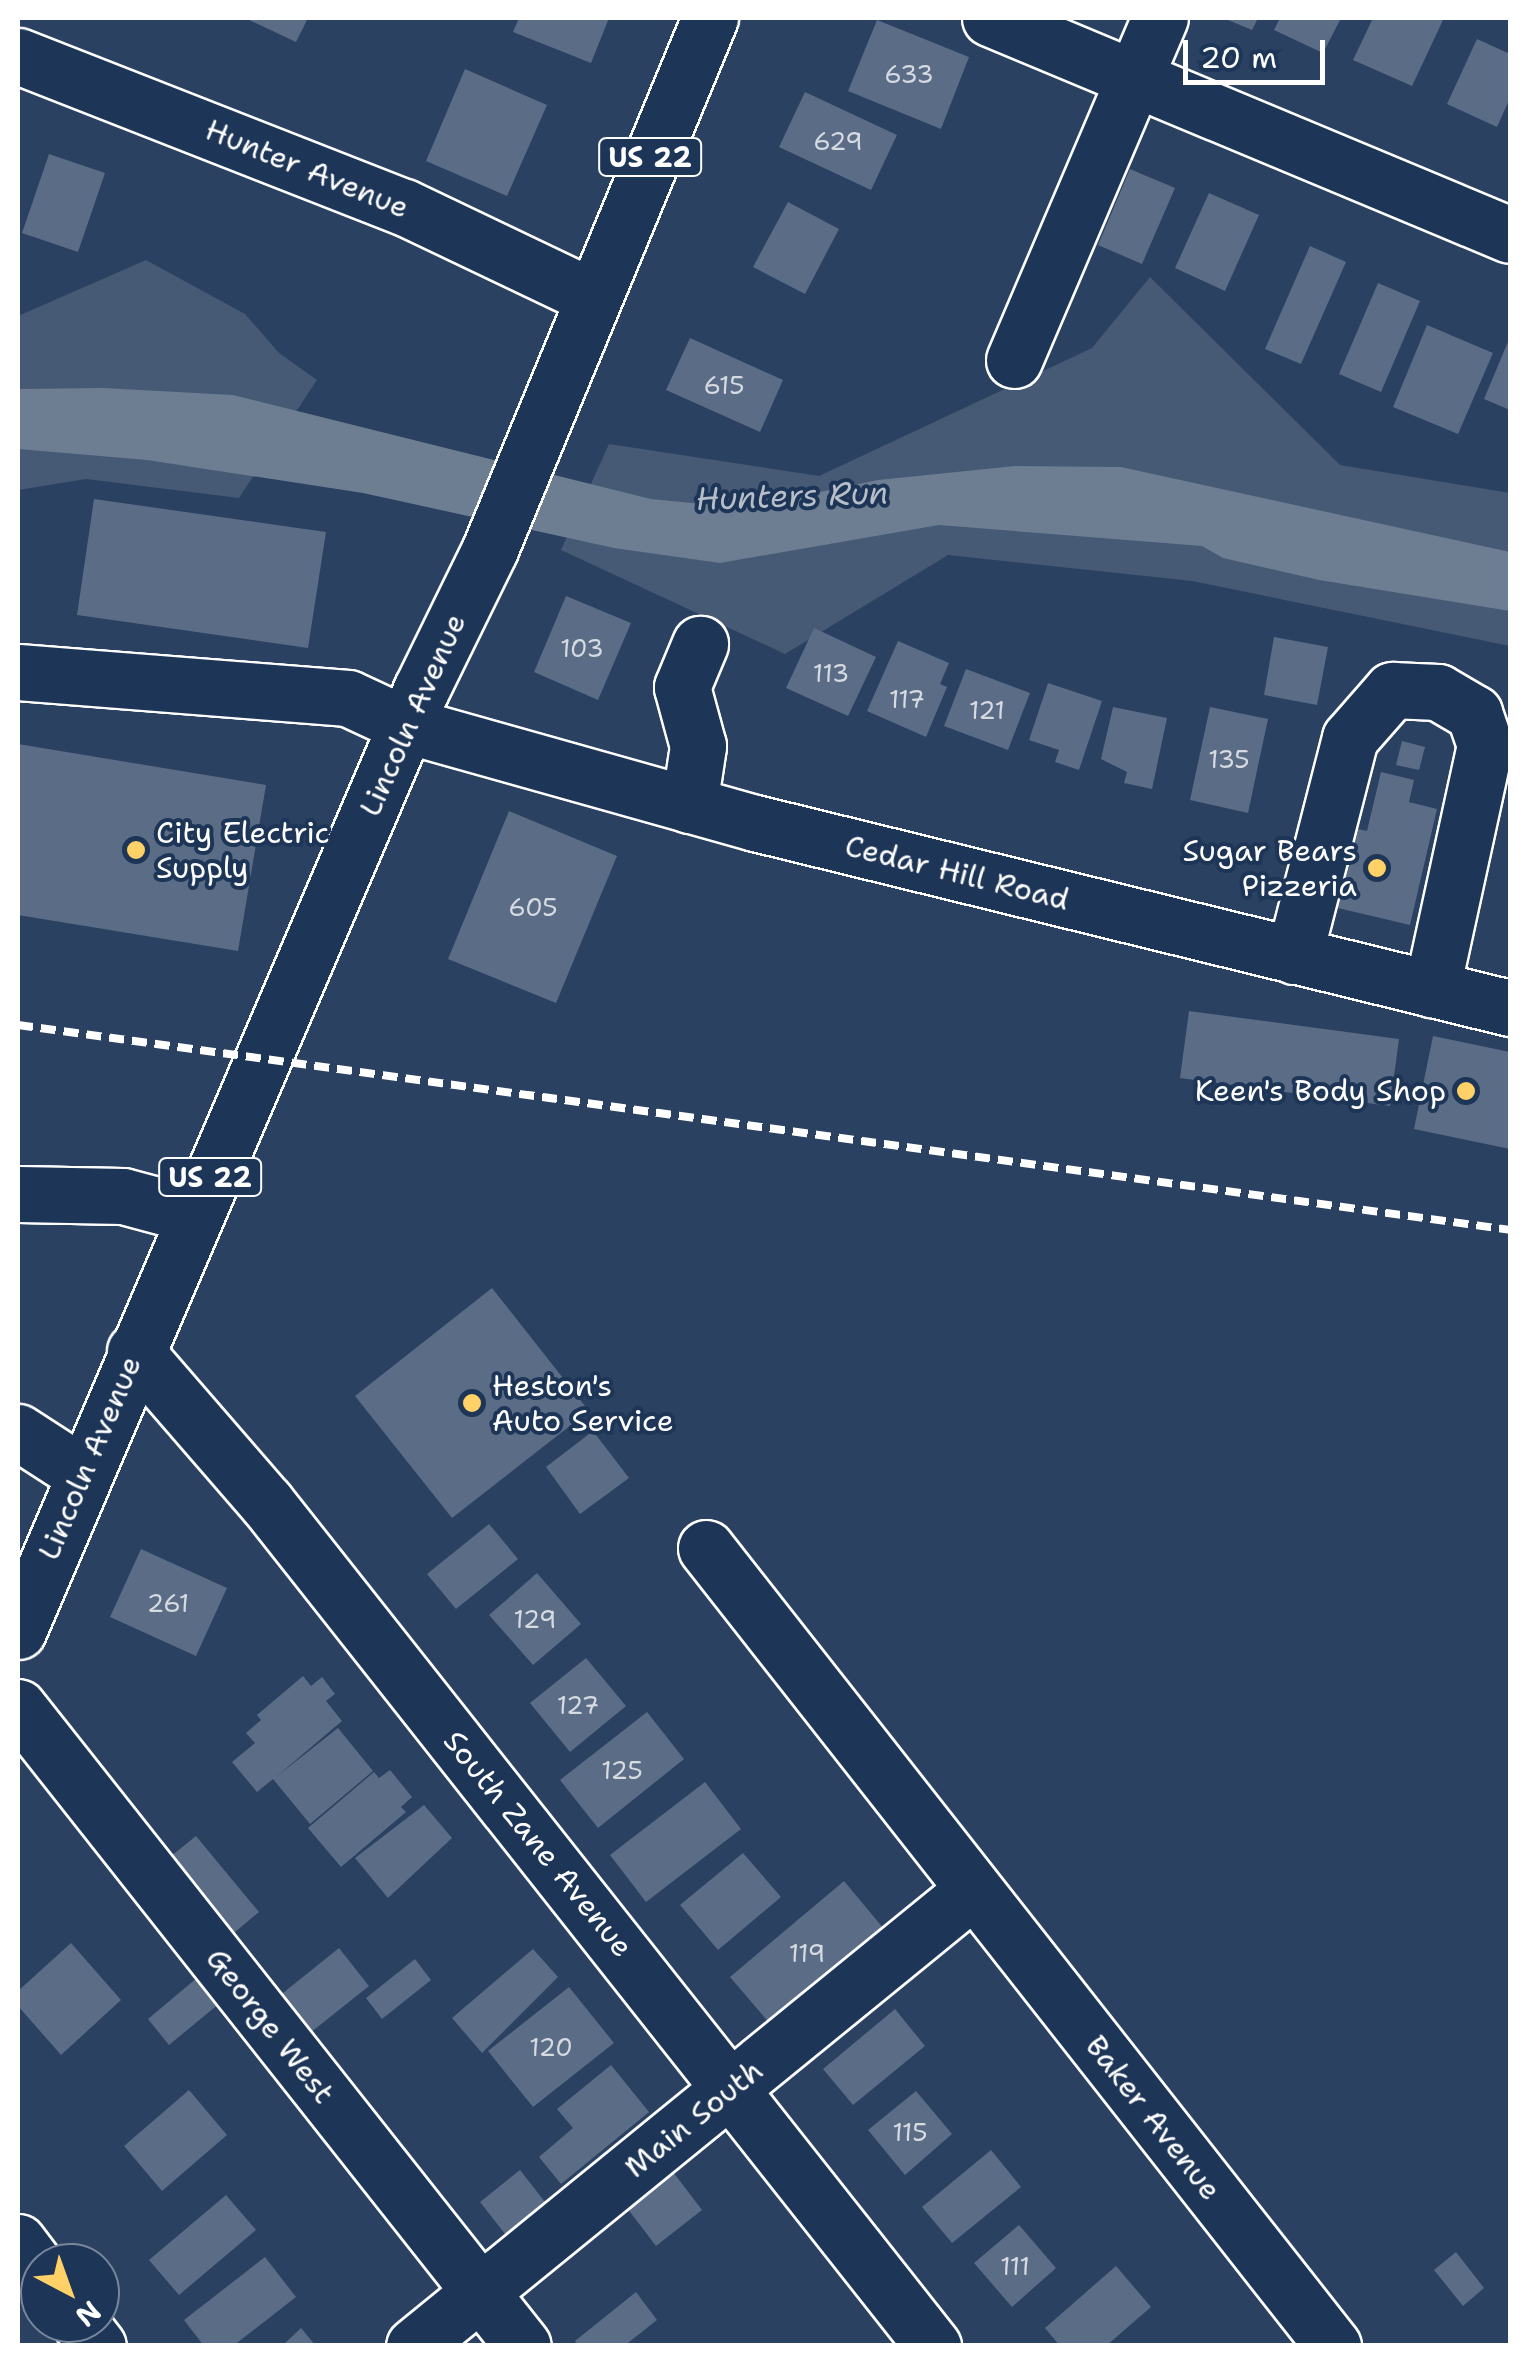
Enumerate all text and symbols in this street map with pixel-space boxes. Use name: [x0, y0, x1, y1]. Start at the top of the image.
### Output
scale bar: [1188, 20, 1330, 82]
text: 20 m: [1200, 37, 1277, 78]
house number: 633: [884, 59, 934, 89]
street label: Hunter Avenue: [200, 112, 414, 226]
house number: 629: [813, 126, 863, 156]
road number: US 22: [598, 134, 702, 180]
house number: 615: [704, 370, 744, 400]
water label: Hunters Run: [695, 473, 889, 519]
street label: Lincoln Avenue: [352, 608, 474, 822]
house number: 103: [560, 633, 604, 663]
house number: 113: [813, 658, 849, 688]
house number: 117: [889, 684, 925, 714]
house number: 121: [969, 695, 1005, 725]
house number: 135: [1208, 744, 1250, 774]
place label: City Electric Supply: [156, 815, 330, 886]
street label: Cedar Hill Road: [841, 828, 1073, 918]
place label: Sugar Bears Pizzeria: [1183, 833, 1357, 904]
marker: City Electric Supply: [125, 839, 147, 861]
marker: Sugar Bears Pizzeria: [1366, 857, 1388, 879]
house number: 605: [508, 892, 558, 922]
place label: Keen's Body Shop: [1195, 1073, 1446, 1109]
marker: Keen's Body Shop: [1455, 1080, 1477, 1102]
road number: US 22: [158, 1154, 262, 1200]
street label: Lincoln Avenue: [31, 1351, 149, 1565]
place label: Heston's Auto Service: [492, 1368, 674, 1438]
marker: Heston's Auto Service: [461, 1392, 483, 1414]
house number: 261: [147, 1588, 189, 1618]
house number: 129: [514, 1604, 556, 1634]
house number: 127: [557, 1690, 599, 1720]
street label: South Zane Avenue: [436, 1724, 640, 1964]
house number: 125: [601, 1755, 643, 1785]
house number: 119: [789, 1938, 825, 1968]
street label: George West: [198, 1941, 342, 2111]
street label: Baker Avenue: [1078, 2029, 1228, 2207]
house number: 120: [529, 2032, 573, 2062]
street label: Main South: [618, 2052, 770, 2186]
house number: 115: [893, 2117, 927, 2147]
north arrow: [20, 2243, 120, 2343]
house number: 111: [1000, 2251, 1030, 2281]
text: N: [68, 2293, 109, 2336]

